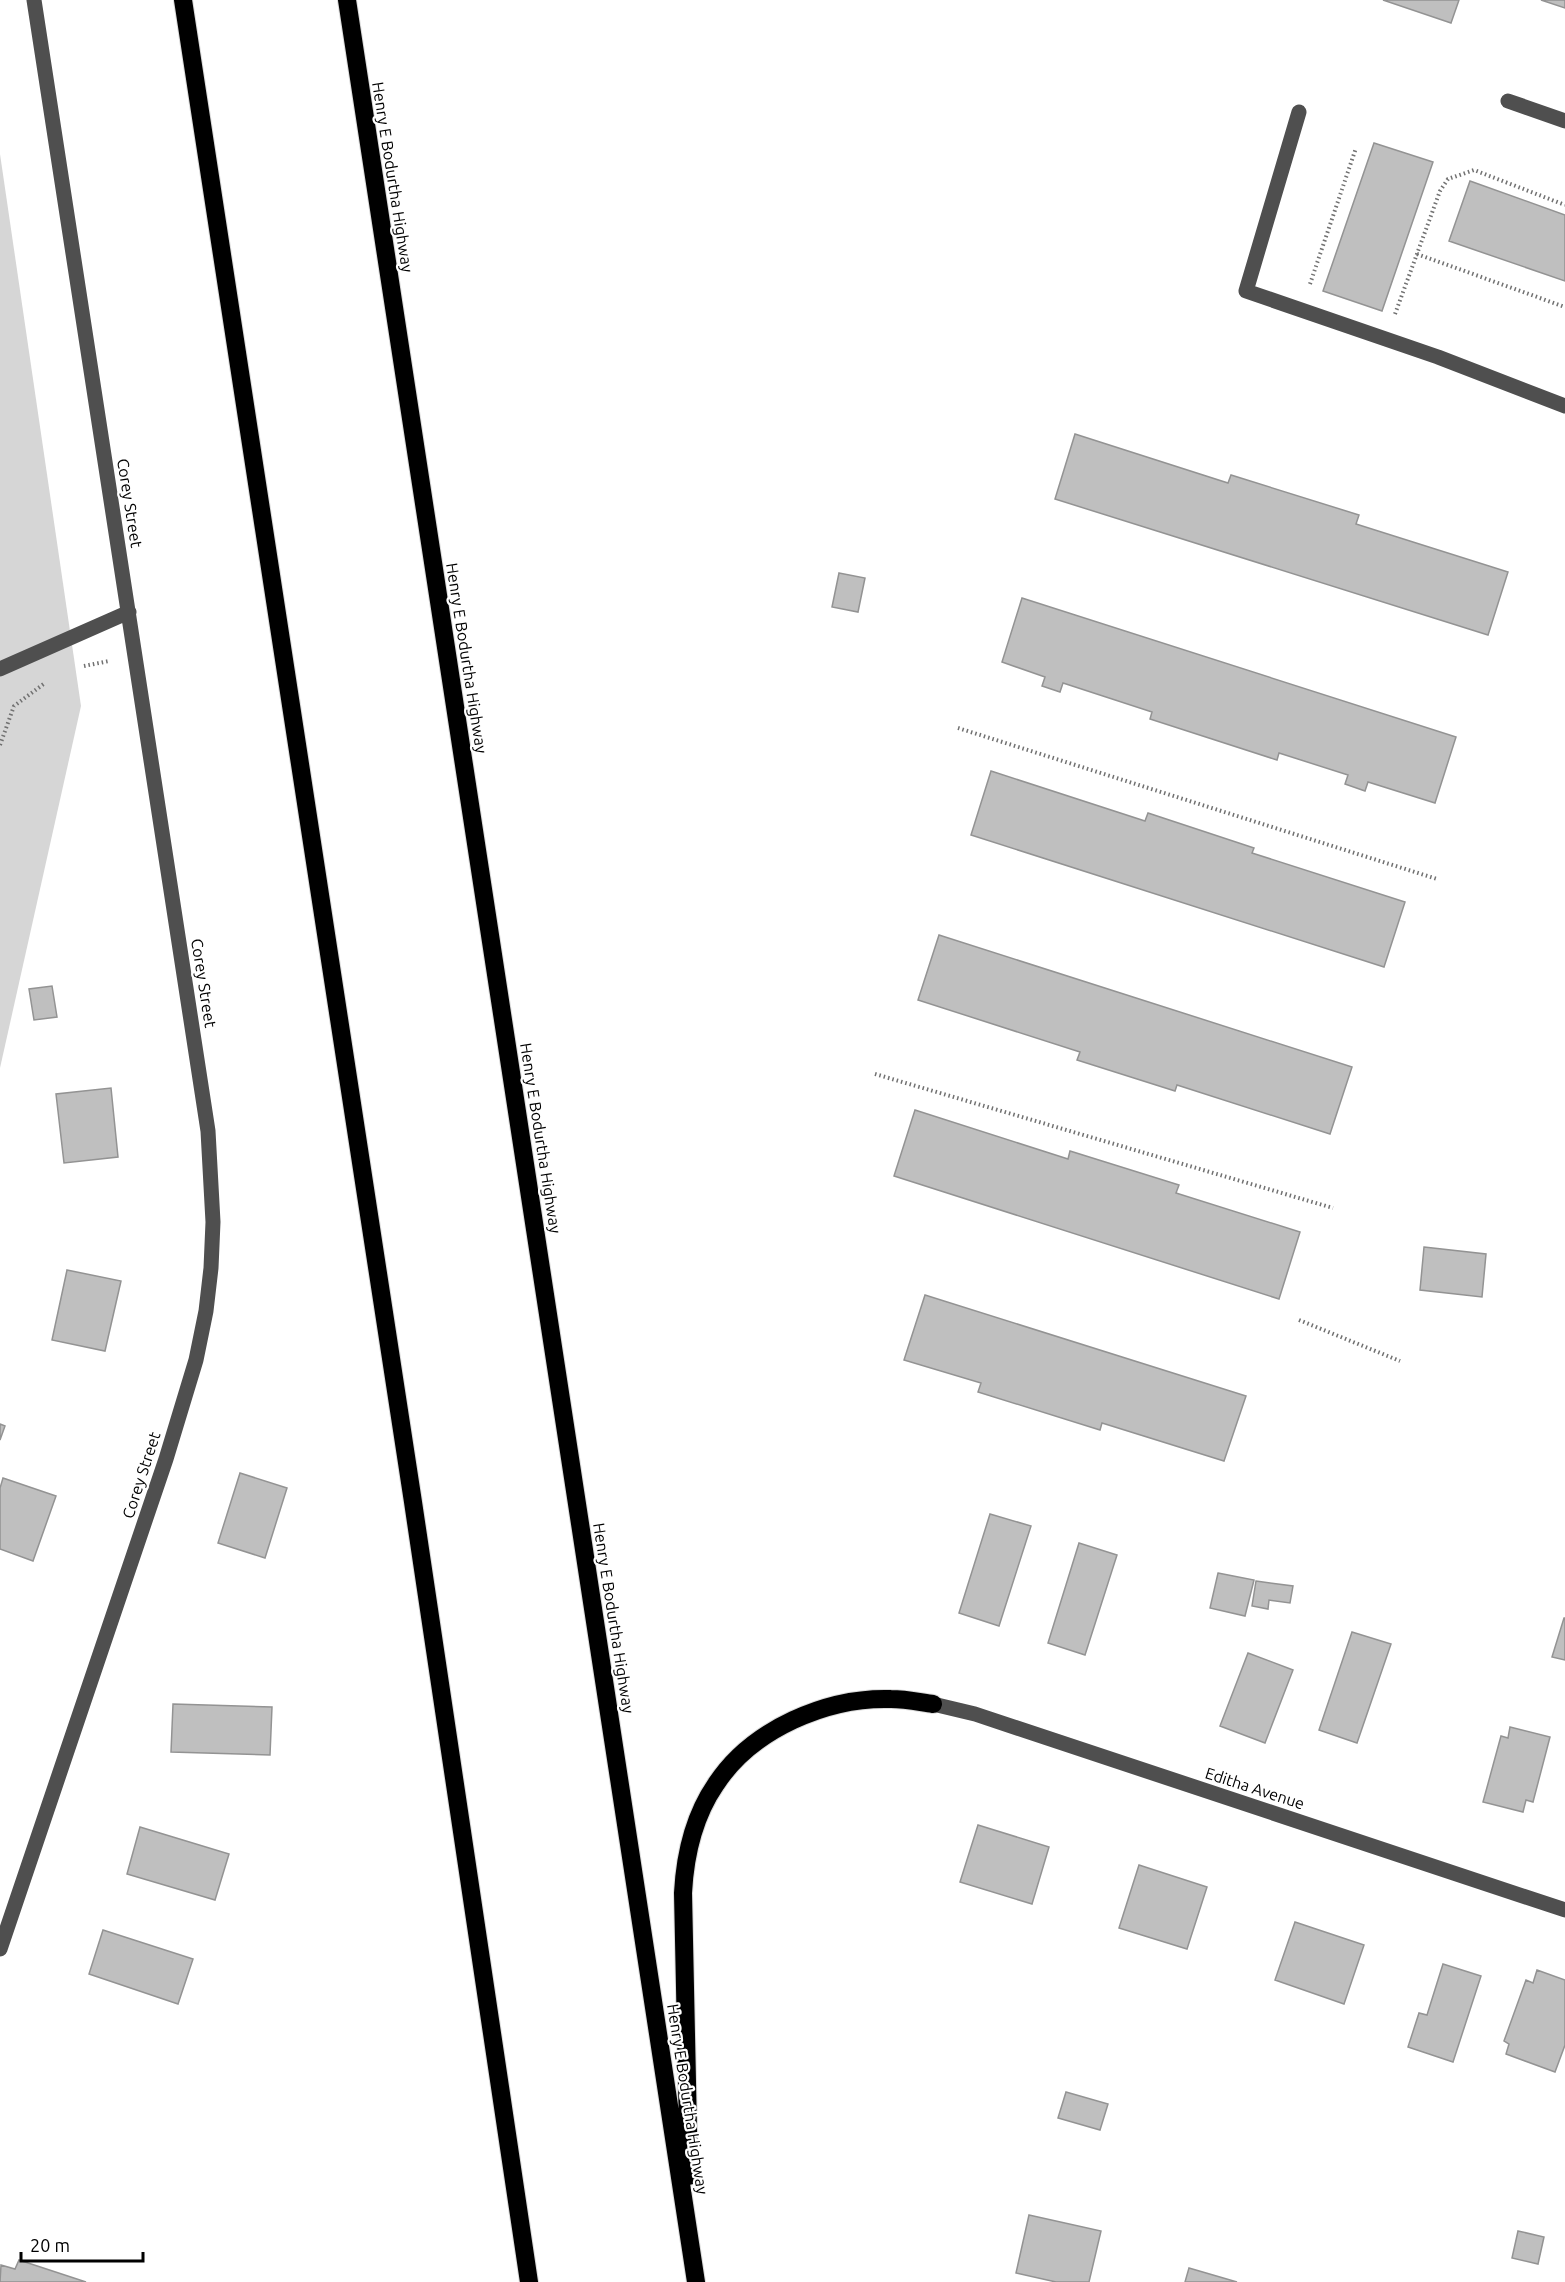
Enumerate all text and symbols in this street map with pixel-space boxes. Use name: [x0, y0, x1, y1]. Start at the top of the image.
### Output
street label: Henry E Bodurtha Highway: [369, 80, 417, 274]
street label: Corey Street: [114, 457, 146, 550]
street label: Henry E Bodurtha Highway: [443, 561, 491, 755]
street label: Corey Street: [188, 937, 220, 1030]
street label: Henry E Bodurtha Highway: [517, 1041, 565, 1235]
street label: Corey Street: [119, 1429, 164, 1521]
street label: Henry E Bodurtha Highway: [590, 1521, 638, 1715]
street label: Editha Avenue: [1203, 1763, 1307, 1813]
street label: Henry E Bodurtha Highway: [664, 2002, 712, 2196]
scale bar: [21, 2225, 142, 2263]
text: 20 m: [30, 2235, 70, 2255]

